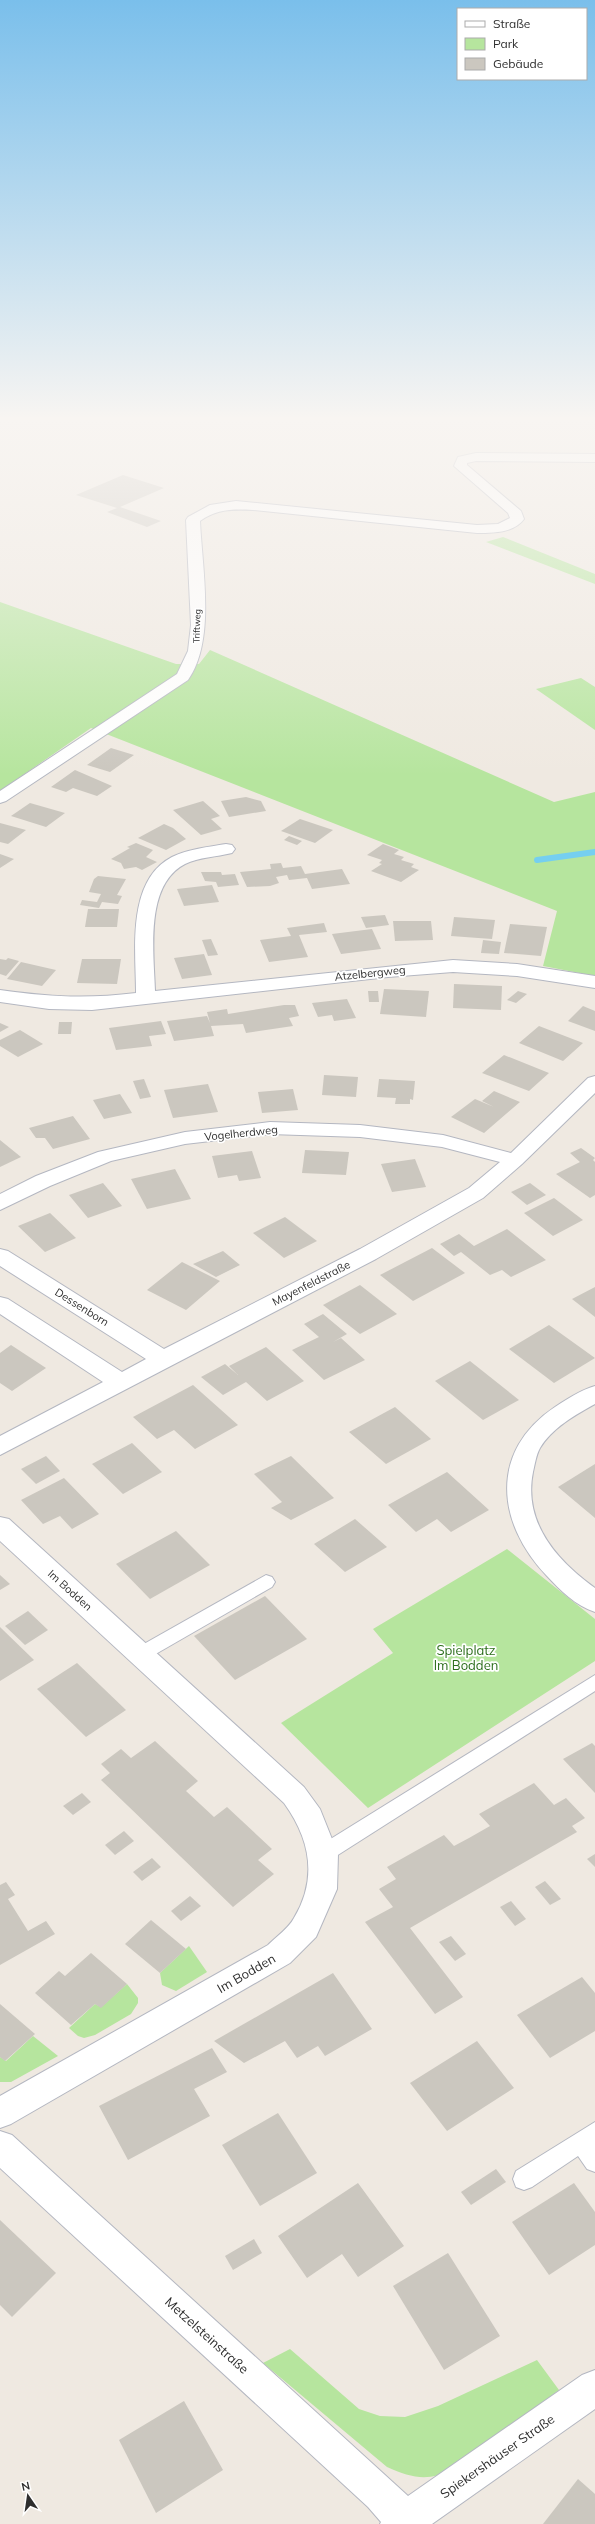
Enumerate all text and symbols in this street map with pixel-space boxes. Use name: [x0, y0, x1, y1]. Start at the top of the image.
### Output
legend: [457, 8, 587, 80]
text: Straße: [493, 16, 530, 31]
text: Park: [493, 36, 519, 51]
text: Gebäude: [493, 56, 543, 71]
street label: Triftweg: [190, 609, 203, 643]
street label: Atzelbergweg: [334, 962, 406, 984]
street label: Vogelherdweg: [204, 1122, 278, 1144]
street label: Mayenfeldstraße: [270, 1257, 352, 1309]
street label: Dessenborn: [52, 1285, 112, 1329]
street label: Im Bodden: [45, 1566, 95, 1614]
park label: Spielplatz Im Bodden: [434, 1642, 498, 1673]
street label: Im Bodden: [214, 1950, 278, 1996]
street label: Metzelsteinstraße: [162, 2293, 252, 2377]
street label: Spiekershäuser Straße: [437, 2411, 557, 2501]
north arrow: [8, 2476, 48, 2516]
text: N: [20, 2479, 31, 2494]

